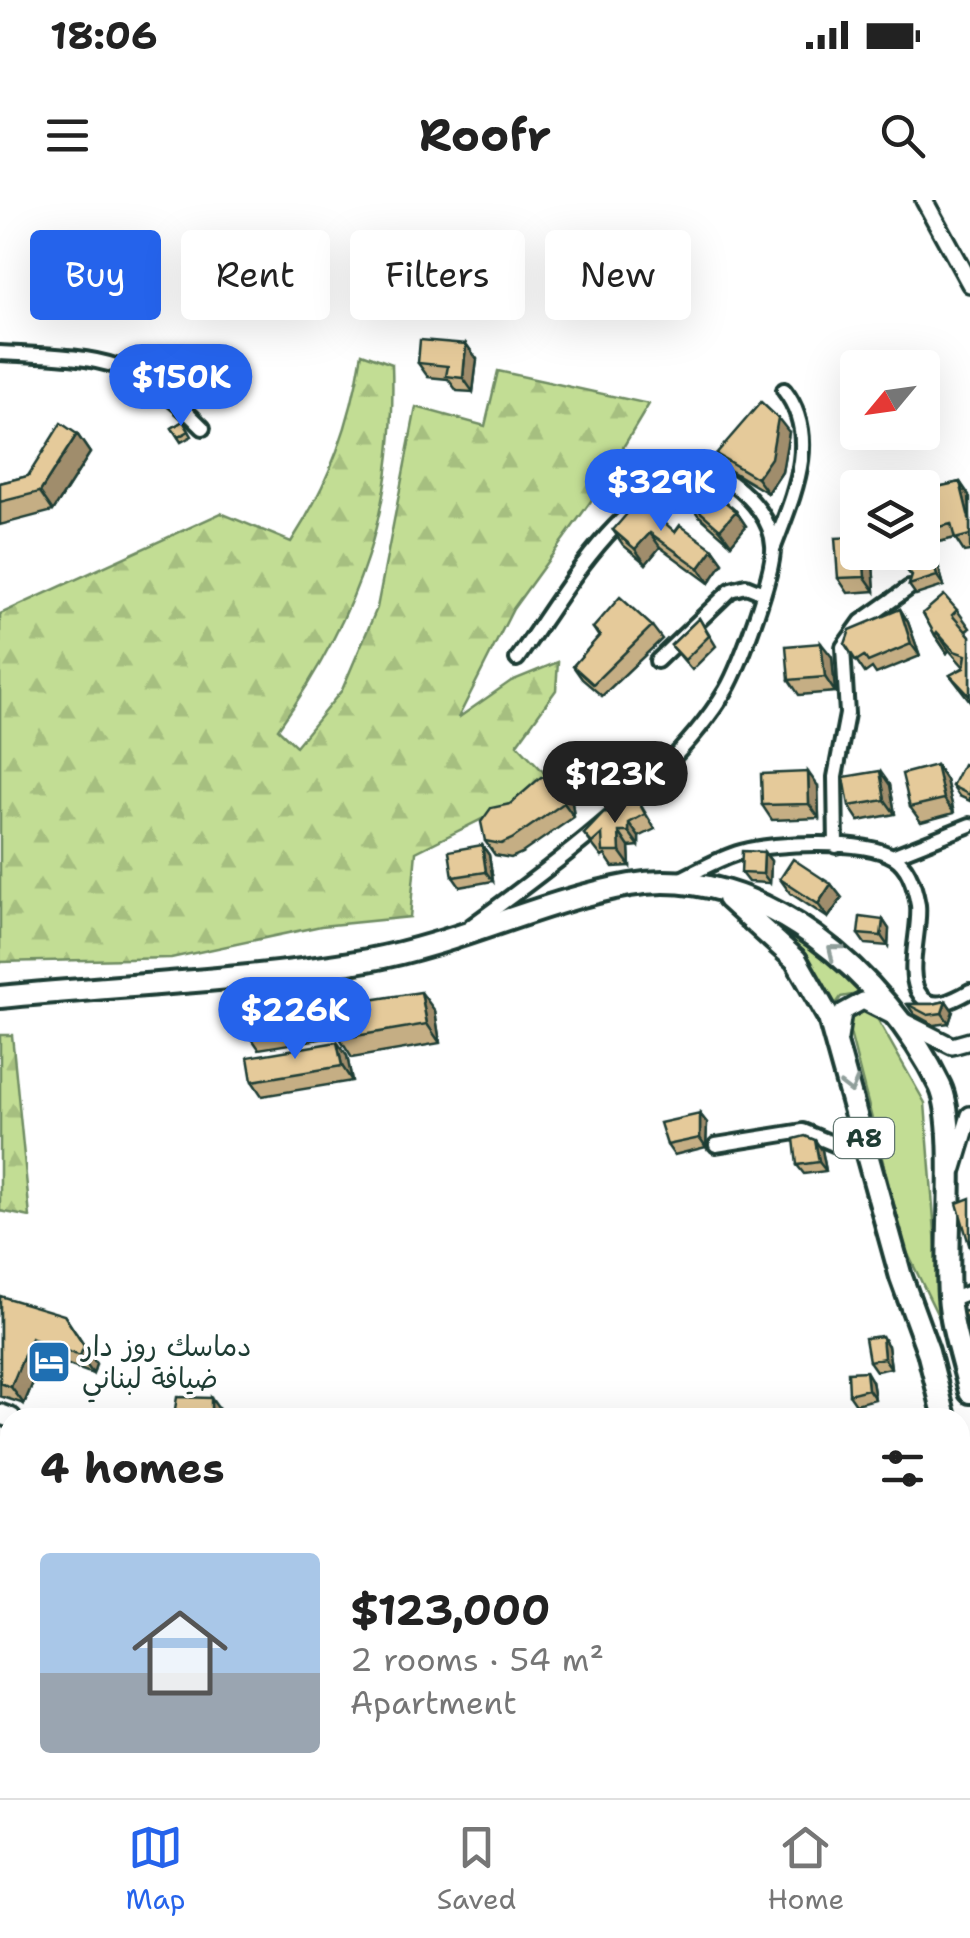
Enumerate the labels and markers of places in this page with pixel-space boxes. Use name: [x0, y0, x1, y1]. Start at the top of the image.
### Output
pin: $150K: [111, 344, 251, 429]
pin: $329K: [591, 449, 731, 534]
pin: $123K: [545, 741, 685, 826]
pin: $226K: [225, 977, 365, 1062]
place label: دماسك روز دار ضيافة لبناني: [80, 1327, 252, 1403]
hotel icon: دماسك روز دار ضيافة لبناني: [26, 1339, 72, 1385]

